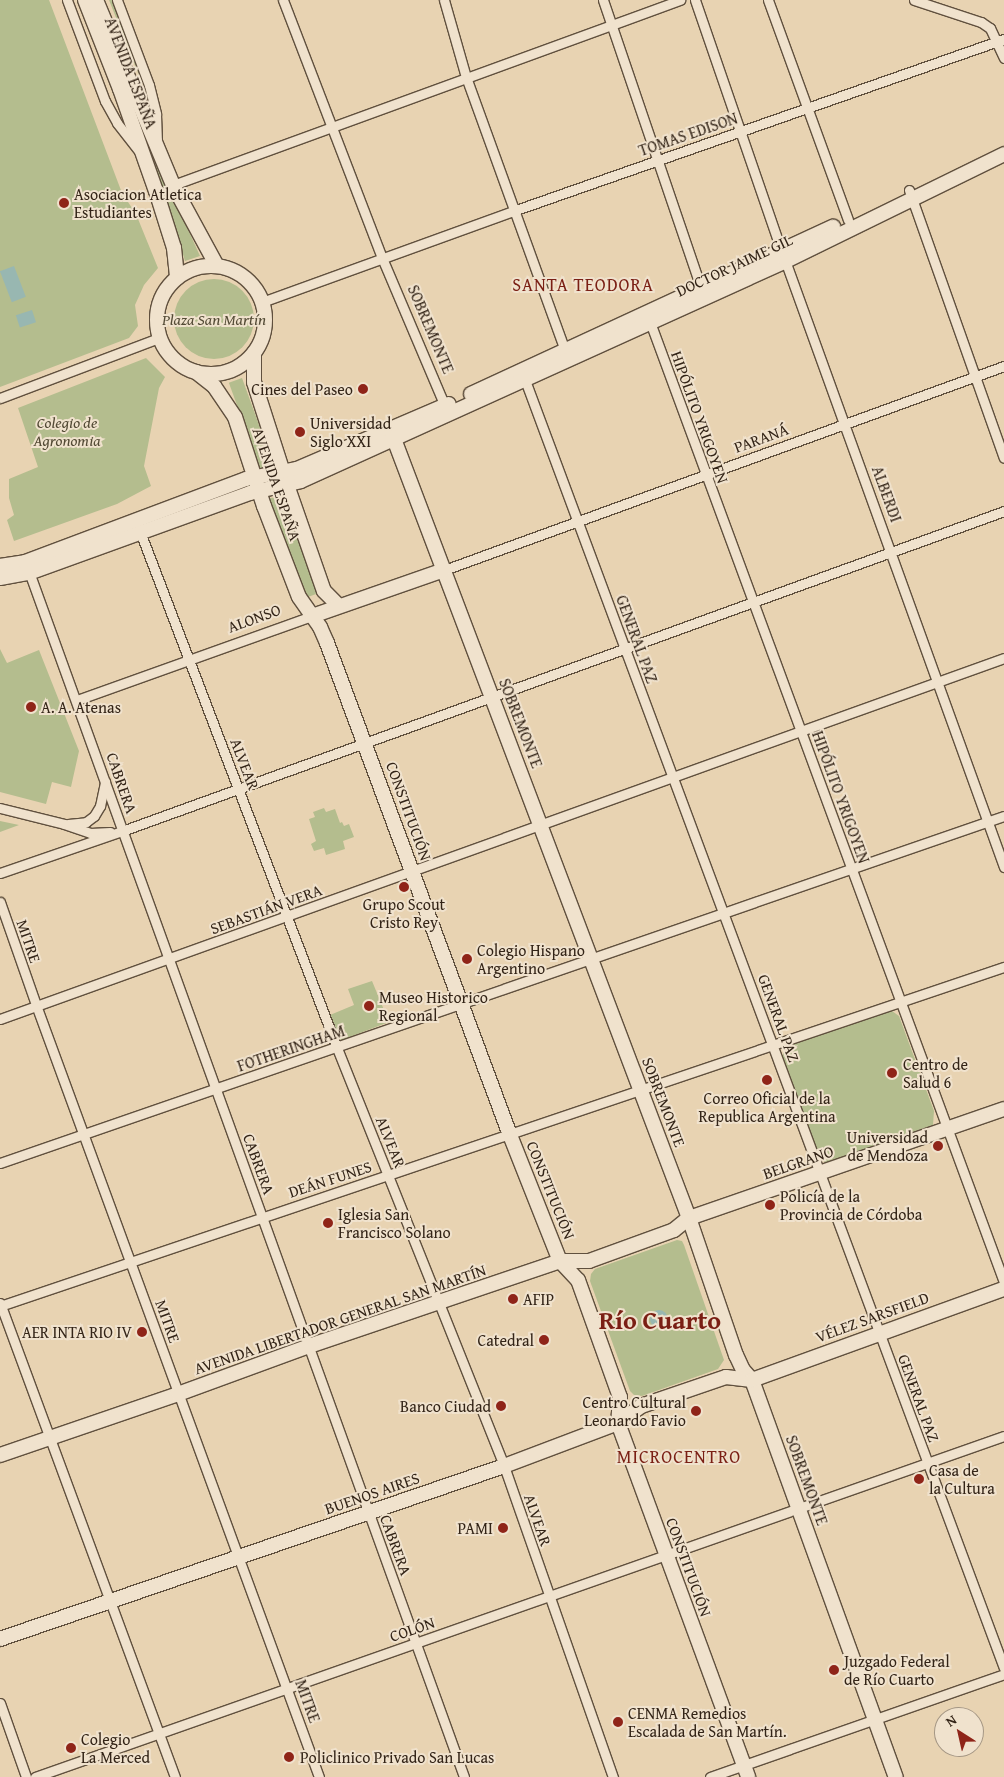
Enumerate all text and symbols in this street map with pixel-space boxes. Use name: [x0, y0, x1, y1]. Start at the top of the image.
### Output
street label: AVENIDA ESPAÑA: [101, 14, 161, 132]
street label: TOMAS EDISON: [636, 108, 740, 160]
place label: Asociacion Atletica Estudiantes: [74, 184, 202, 222]
marker: Asociacion Atletica Estudiantes: [58, 197, 70, 209]
street label: DOCTOR JAIME GIL: [673, 230, 795, 300]
district label: SANTA TEODORA: [511, 274, 655, 296]
street label: SOBREMONTE: [404, 282, 458, 376]
park label: Plaza San Martín: [162, 309, 266, 329]
street label: HIPÓLITO YRIGOYEN: [667, 348, 733, 486]
place label: Cines del Paseo: [251, 379, 353, 399]
marker: Cines del Paseo: [357, 383, 369, 395]
park label: Colegio de Agronomia: [33, 412, 101, 450]
place label: Universidad Siglo XXI: [310, 413, 391, 451]
street label: PARANÁ: [731, 419, 791, 457]
street label: AVENIDA ESPAÑA: [249, 425, 305, 543]
marker: Universidad Siglo XXI: [294, 426, 306, 438]
street label: ALBERDI: [868, 463, 906, 525]
street label: GENERAL PAZ: [612, 592, 662, 686]
street label: ALONSO: [225, 600, 283, 636]
street label: SOBREMONTE: [495, 676, 547, 770]
place label: A. A. Atenas: [41, 697, 121, 717]
marker: A. A. Atenas: [25, 701, 37, 713]
street label: HIPÓLITO YRIGOYEN: [808, 728, 874, 866]
street label: ALVEAR: [226, 736, 264, 792]
street label: CABRERA: [103, 750, 141, 816]
street label: CONSTITUCIÓN: [382, 759, 436, 863]
street label: SEBASTIÁN VERA: [207, 880, 325, 938]
marker: Grupo Scout Cristo Rey: [398, 881, 410, 893]
place label: Grupo Scout Cristo Rey: [363, 894, 445, 932]
street label: MITRE: [13, 917, 45, 965]
place label: Colegio Hispano Argentino: [477, 940, 585, 978]
marker: Colegio Hispano Argentino: [461, 953, 473, 965]
street label: GENERAL PAZ: [754, 971, 804, 1065]
place label: Museo Historico Regional: [379, 987, 488, 1025]
marker: Museo Historico Regional: [363, 1000, 375, 1012]
street label: FOTHERINGHAM: [235, 1021, 347, 1075]
place label: Centro de Salud 6: [903, 1054, 968, 1092]
street label: SOBREMONTE: [638, 1055, 690, 1149]
marker: Centro de Salud 6: [885, 1066, 899, 1080]
marker: Correo Oficial de la Republica Argentina: [761, 1074, 773, 1086]
place label: Correo Oficial de la Republica Argentina: [699, 1088, 835, 1126]
street label: ALVEAR: [372, 1114, 410, 1170]
place label: Universidad de Mendoza: [847, 1127, 928, 1165]
street label: CABRERA: [239, 1131, 279, 1197]
street label: CONSTITUCIÓN: [523, 1138, 579, 1242]
marker: Universidad de Mendoza: [932, 1140, 944, 1152]
street label: BELGRANO: [760, 1141, 836, 1183]
street label: DEÁN FUNES: [286, 1157, 374, 1201]
place label: Policía de la Provincia de Córdoba: [780, 1186, 922, 1224]
marker: Policía de la Provincia de Córdoba: [764, 1199, 776, 1211]
place label: Iglesia San Francisco Solano: [338, 1204, 451, 1242]
marker: Iglesia San Francisco Solano: [322, 1217, 334, 1229]
street label: AVENIDA LIBERTADOR GENERAL SAN MARTÍN: [192, 1260, 488, 1378]
street label: VÉLEZ SARSFIELD: [813, 1288, 931, 1346]
place label: AFIP: [523, 1289, 554, 1309]
marker: AFIP: [507, 1293, 519, 1305]
street label: MITRE: [151, 1297, 185, 1345]
district label: Río Cuarto: [599, 1304, 721, 1336]
place label: AER INTA RIO IV: [22, 1322, 132, 1342]
marker: AER INTA RIO IV: [136, 1326, 148, 1338]
place label: Catedral: [478, 1330, 534, 1350]
marker: Catedral: [538, 1334, 550, 1346]
street label: GENERAL PAZ: [894, 1351, 944, 1445]
place label: Centro Cultural Leonardo Favio: [582, 1392, 686, 1430]
place label: Banco Ciudad: [400, 1396, 491, 1416]
marker: Banco Ciudad: [495, 1400, 507, 1412]
marker: Centro Cultural Leonardo Favio: [690, 1405, 702, 1417]
street label: SOBREMONTE: [782, 1432, 832, 1528]
district label: MICROCENTRO: [615, 1446, 743, 1468]
place label: Casa de la Cultura: [929, 1460, 995, 1498]
street label: BUENOS AIRES: [322, 1468, 422, 1518]
marker: Casa de la Cultura: [913, 1473, 925, 1485]
street label: ALVEAR: [520, 1492, 556, 1548]
street label: CABRERA: [376, 1512, 416, 1578]
street label: CONSTITUCIÓN: [662, 1515, 716, 1619]
place label: PAMI: [458, 1518, 493, 1538]
marker: PAMI: [497, 1522, 509, 1534]
street label: COLÓN: [387, 1612, 437, 1646]
place label: Juzgado Federal de Río Cuarto: [844, 1651, 950, 1689]
marker: Juzgado Federal de Río Cuarto: [828, 1664, 840, 1676]
street label: MITRE: [291, 1677, 325, 1725]
place label: CENMA Remedios Escalada de San Martín.: [628, 1703, 787, 1741]
north arrow: [934, 1707, 984, 1757]
text: N: [941, 1710, 961, 1731]
marker: CENMA Remedios Escalada de San Martín.: [612, 1716, 624, 1728]
place label: Colegio La Merced: [81, 1729, 150, 1767]
marker: Colegio La Merced: [65, 1742, 77, 1754]
place label: Policlinico Privado San Lucas: [300, 1747, 494, 1767]
marker: Policlinico Privado San Lucas: [282, 1750, 296, 1764]

